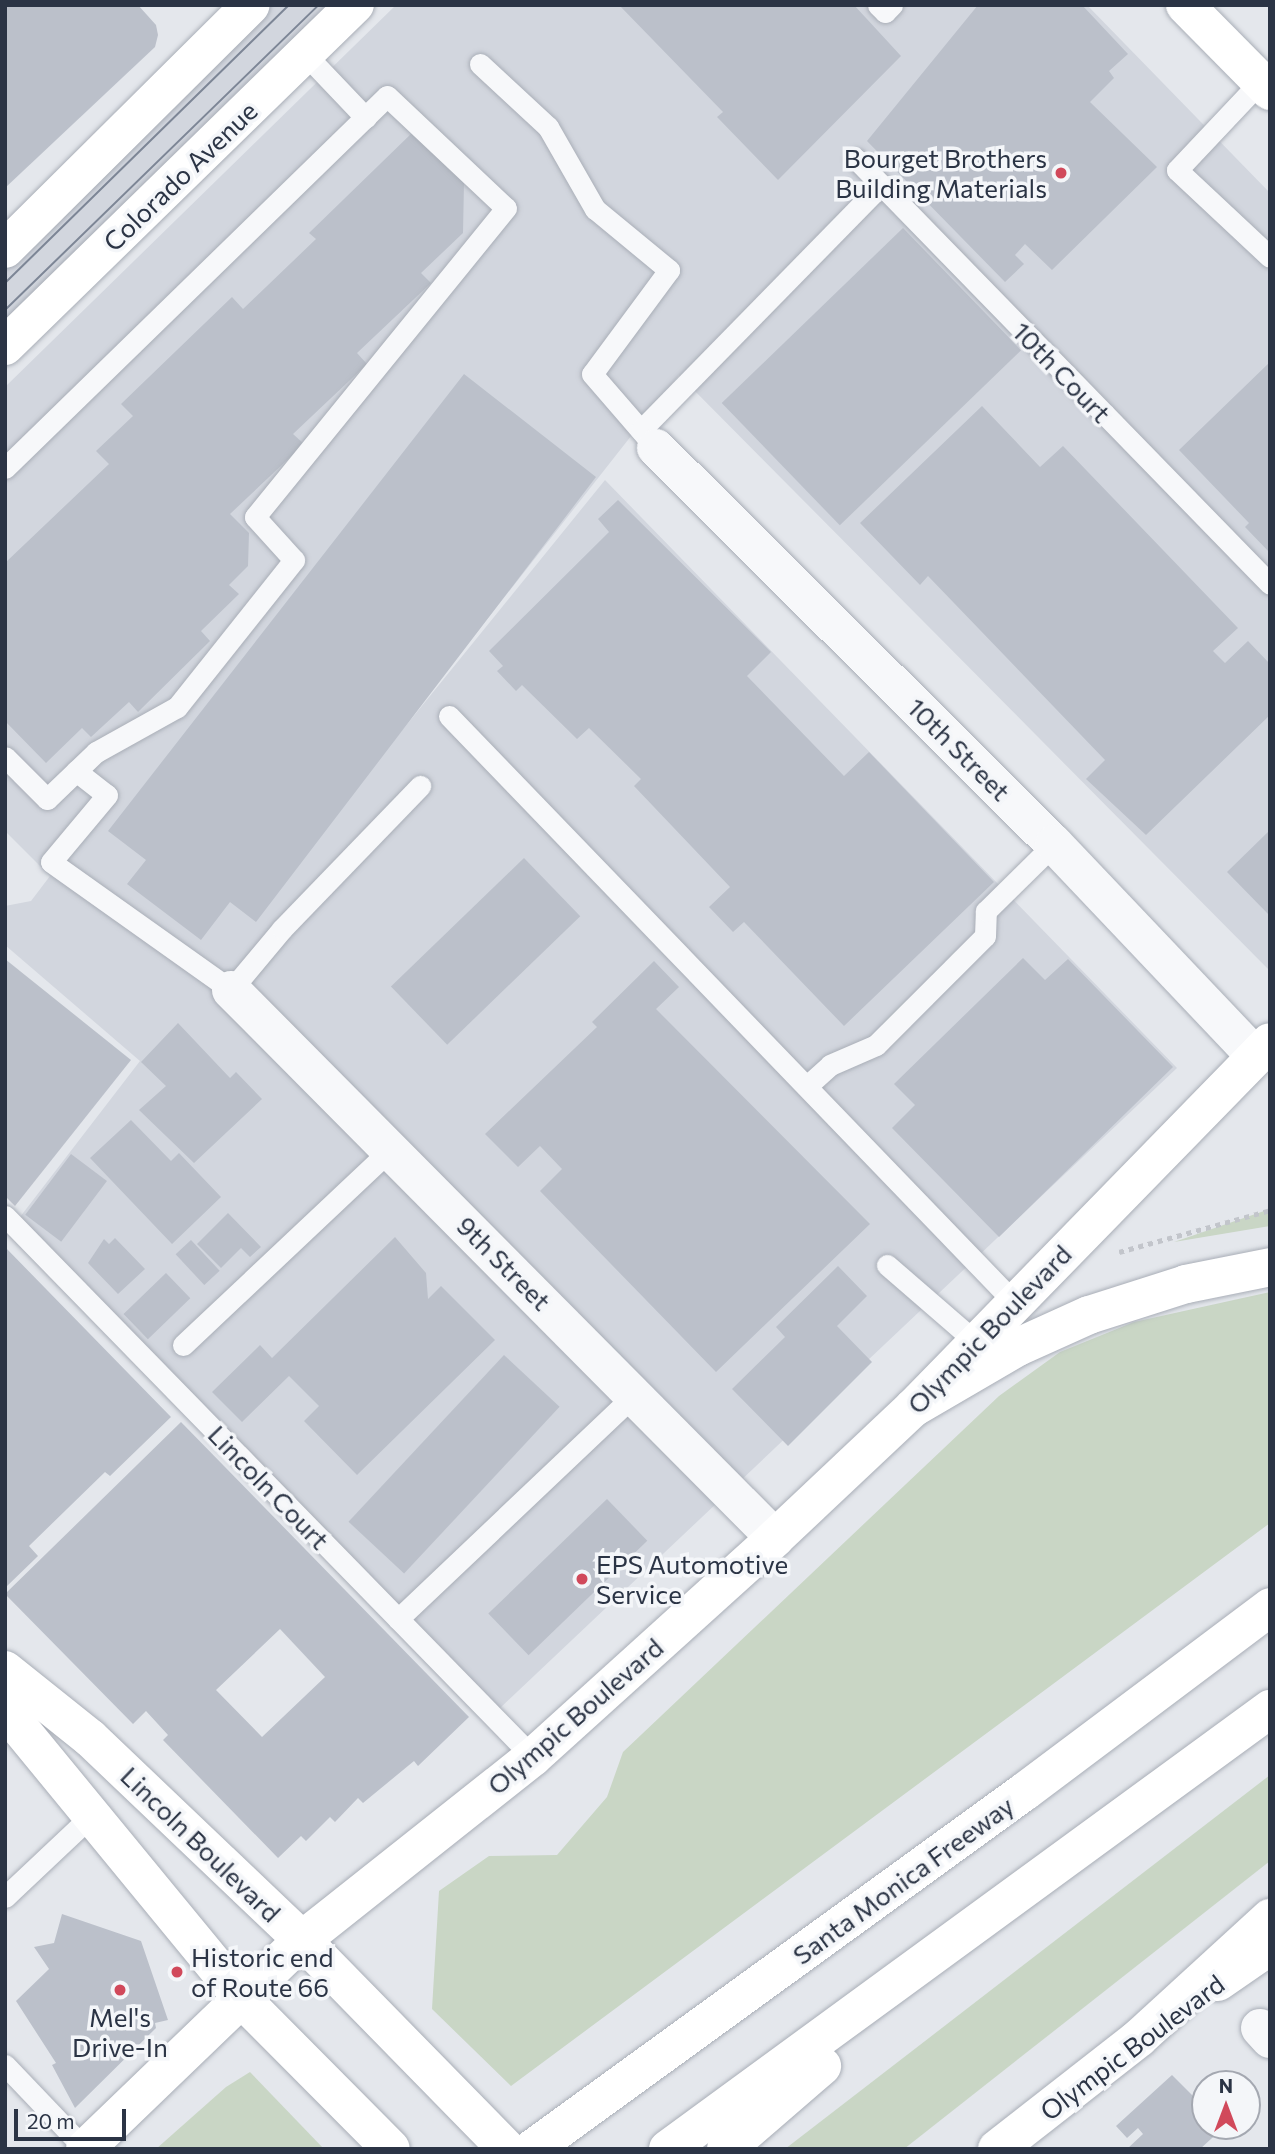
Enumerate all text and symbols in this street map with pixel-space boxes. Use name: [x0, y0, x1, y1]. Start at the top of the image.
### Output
street label: Colorado Avenue: [97, 95, 263, 257]
place label: Bourget Brothers Building Materials: [835, 142, 1047, 204]
marker: Bourget Brothers Building Materials: [1053, 165, 1069, 181]
street label: 10th Court: [1006, 315, 1118, 429]
street label: 10th Street: [901, 691, 1017, 807]
street label: 9th Street: [451, 1210, 557, 1316]
street label: Olympic Boulevard: [901, 1238, 1077, 1420]
street label: Lincoln Court: [202, 1419, 336, 1555]
place label: EPS Automotive Service: [596, 1548, 788, 1610]
marker: EPS Automotive Service: [574, 1571, 590, 1587]
street label: Olympic Boulevard: [481, 1631, 669, 1801]
street label: Lincoln Boulevard: [115, 1760, 287, 1928]
street label: Santa Monica Freeway: [787, 1789, 1019, 1971]
place label: Historic end of Route 66: [191, 1941, 333, 2002]
marker: Historic end of Route 66: [169, 1964, 185, 1980]
street label: Olympic Boulevard: [1034, 1968, 1230, 2126]
marker: Mel's Drive-In: [112, 1982, 128, 1998]
place label: Mel's Drive-In: [72, 2001, 168, 2062]
north arrow: [1191, 2070, 1261, 2140]
text: N: [1219, 2074, 1233, 2097]
scale bar: [18, 2094, 130, 2138]
text: 20 m: [27, 2108, 75, 2133]

